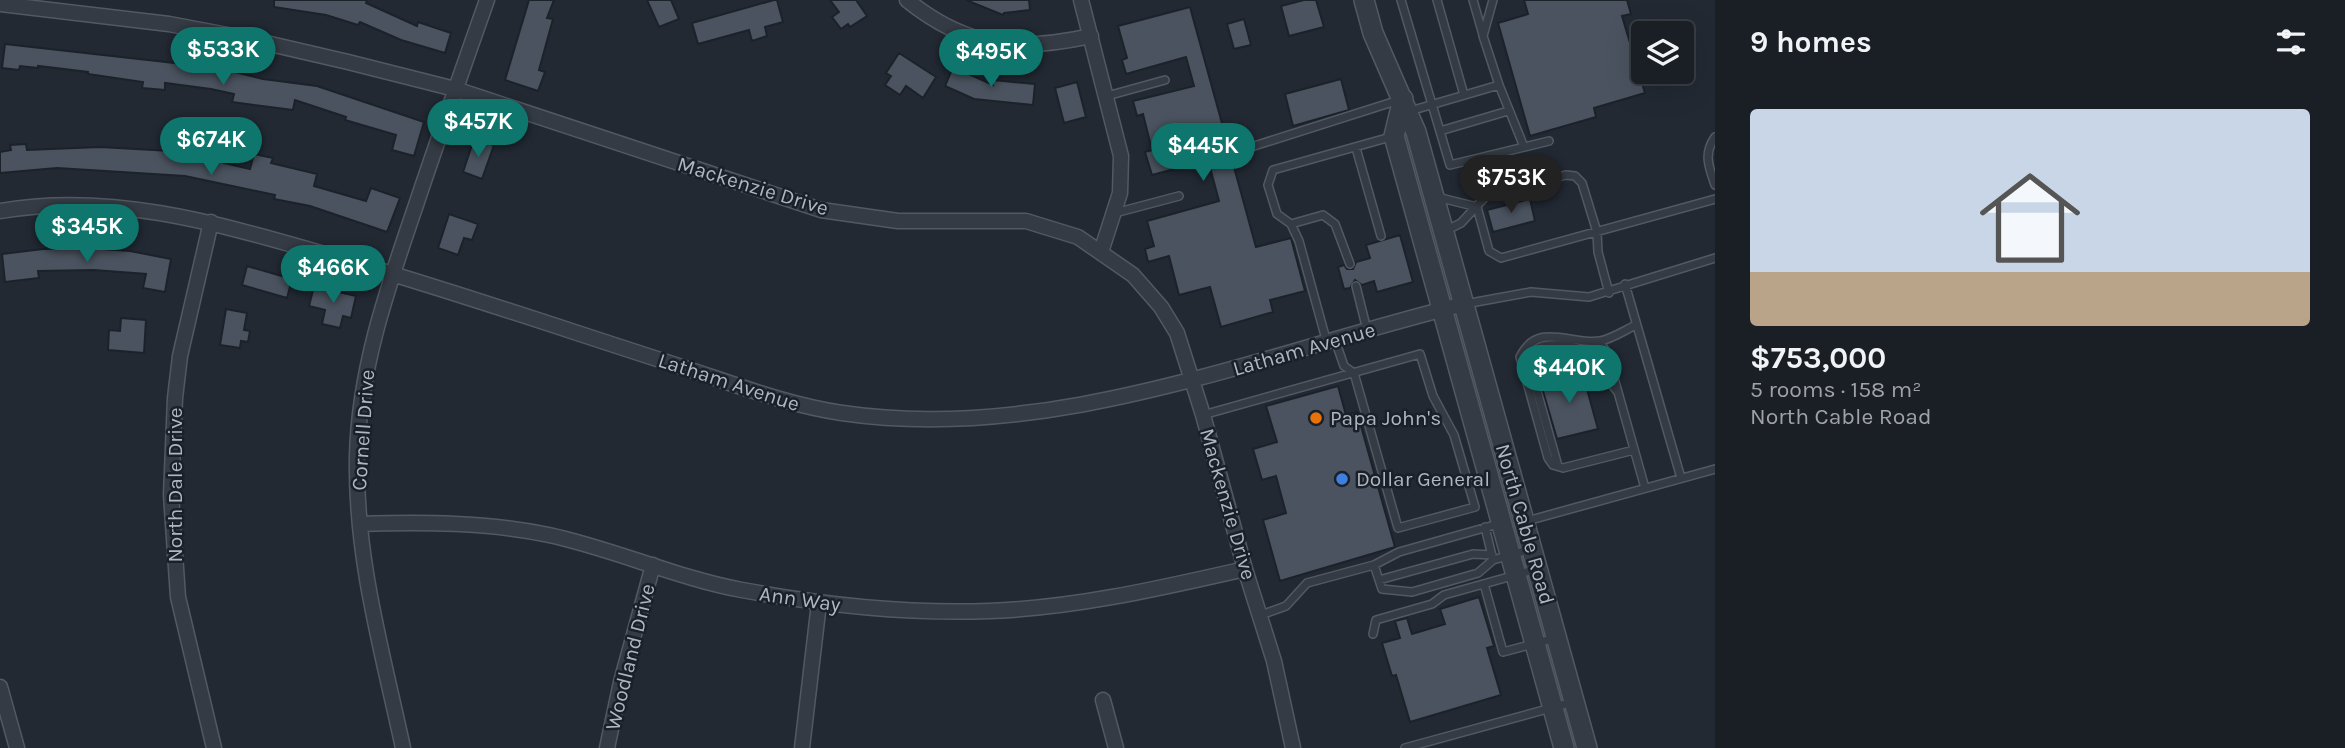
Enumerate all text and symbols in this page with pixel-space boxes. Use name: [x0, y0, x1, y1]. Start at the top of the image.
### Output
map controls: [1631, 21, 1694, 84]
button: layers: [1631, 21, 1694, 84]
icon: filters: [2272, 23, 2310, 61]
text: 9 homes: [1750, 24, 1872, 60]
pin: $533K: [174, 28, 272, 87]
pin: $495K: [942, 29, 1040, 89]
text: $533K: [187, 36, 259, 63]
text: $495K: [955, 38, 1027, 65]
pin: $457K: [429, 100, 527, 159]
text: $457K: [443, 108, 513, 135]
pin: $674K: [162, 118, 260, 177]
pin: $445K: [1154, 124, 1252, 183]
text: $674K: [176, 126, 246, 153]
text: $445K: [1167, 132, 1239, 159]
street label: Mackenzie Drive: [675, 152, 831, 220]
icon: home: [1967, 155, 2093, 281]
pin: $753K: [1462, 156, 1560, 215]
text: $753K: [1476, 164, 1546, 191]
pin: $345K: [38, 204, 136, 264]
text: $345K: [51, 213, 123, 240]
pin: $466K: [284, 246, 382, 305]
text: $466K: [297, 254, 369, 281]
street label: Latham Avenue: [1230, 317, 1378, 381]
text: $753,000: [1750, 340, 1886, 376]
pin: $440K: [1520, 346, 1618, 405]
street label: Latham Avenue: [655, 348, 803, 416]
text: $440K: [1533, 354, 1605, 381]
street label: Cornell Drive: [347, 369, 379, 491]
text: 5 rooms · 158 m²: [1750, 376, 1921, 403]
text: North Cable Road: [1750, 403, 1932, 430]
place label: Papa John's: [1330, 406, 1441, 430]
street label: North Dale Drive: [163, 407, 187, 563]
marker: Papa John's: [1308, 410, 1324, 426]
street label: Mackenzie Drive: [1195, 425, 1261, 583]
street label: North Cable Road: [1491, 441, 1559, 607]
place label: Dollar General: [1356, 467, 1490, 491]
marker: Dollar General: [1334, 471, 1350, 487]
street label: Woodland Drive: [600, 581, 660, 733]
street label: Ann Way: [758, 581, 842, 617]

